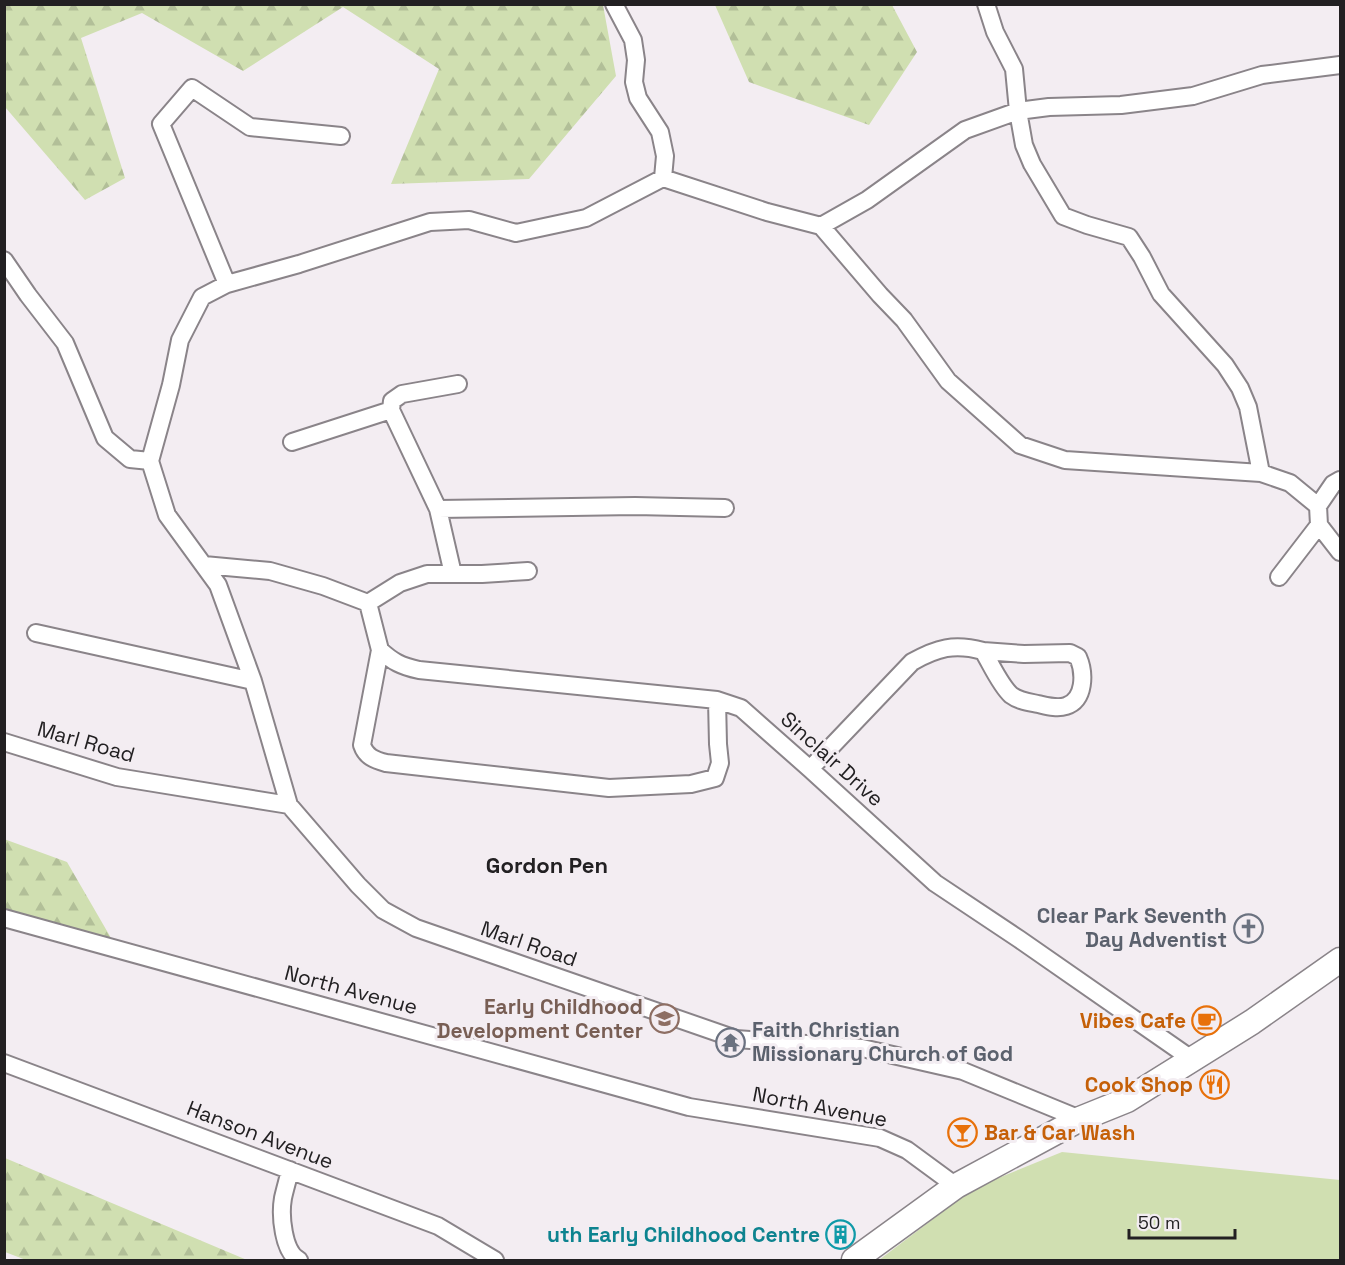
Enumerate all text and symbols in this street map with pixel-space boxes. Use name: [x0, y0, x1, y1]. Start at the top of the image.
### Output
street label: Sinclair Drive: [775, 705, 889, 812]
street label: Marl Road: [34, 715, 138, 768]
district label: Gordon Pen: [486, 851, 608, 879]
place label: Clear Park Seventh Day Adventist: [1037, 902, 1227, 953]
church icon: Clear Park Seventh Day Adventist: [1232, 912, 1264, 944]
street label: Marl Road: [477, 914, 581, 973]
street label: North Avenue: [282, 959, 421, 1020]
place label: Early Childhood Development Center: [437, 993, 643, 1044]
school or university icon: Early Childhood Development Center: [648, 1003, 680, 1035]
cafe icon: Vibes Cafe: [1191, 1005, 1223, 1037]
place label: Vibes Cafe: [1080, 1007, 1186, 1034]
place label: Faith Christian Missionary Church of God: [752, 1016, 1013, 1067]
temple icon: Faith Christian Missionary Church of God: [715, 1026, 747, 1058]
restaurant icon: Cook Shop: [1198, 1069, 1230, 1101]
place label: Cook Shop: [1085, 1071, 1193, 1098]
street label: North Avenue: [750, 1080, 890, 1133]
street label: Hanson Avenue: [183, 1094, 337, 1175]
bar icon: Bar & Car Wash: [947, 1117, 979, 1149]
place label: Bar & Car Wash: [984, 1119, 1135, 1146]
scale bar: [1129, 1202, 1236, 1240]
text: 50 m: [1138, 1211, 1180, 1234]
building icon: uth Early Childhood Centre: [825, 1219, 857, 1251]
place label: uth Early Childhood Centre: [547, 1221, 820, 1248]

